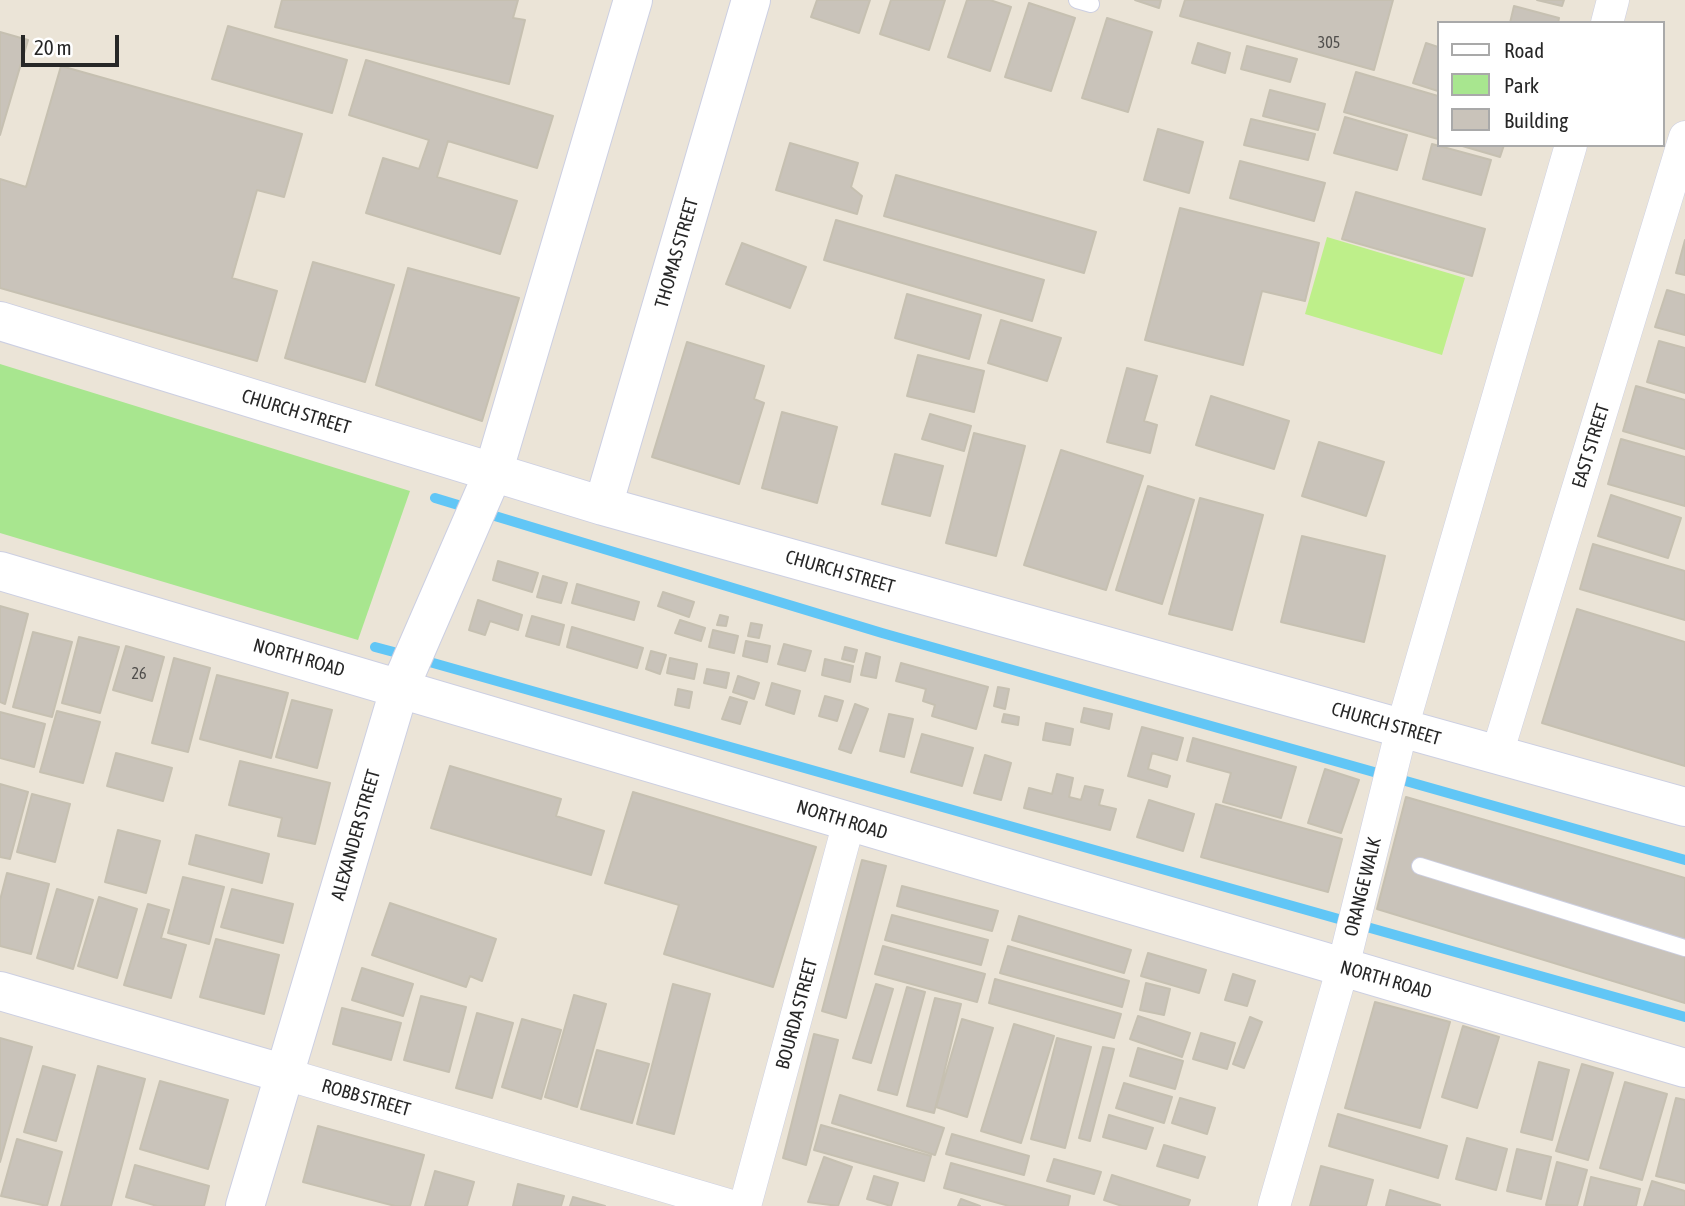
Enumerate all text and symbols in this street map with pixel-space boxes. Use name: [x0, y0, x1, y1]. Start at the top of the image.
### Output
scale bar: [24, 21, 122, 65]
legend: [1436, 21, 1664, 147]
house number: 305: [1318, 33, 1340, 53]
text: 20 m: [34, 35, 72, 59]
text: Road: [1504, 38, 1544, 62]
text: Park: [1504, 73, 1539, 97]
text: Building: [1504, 108, 1568, 132]
street label: THOMAS STREET: [650, 195, 704, 311]
street label: CHURCH STREET: [239, 385, 353, 439]
street label: EAST STREET: [1567, 401, 1615, 491]
street label: CHURCH STREET: [783, 546, 897, 598]
street label: NORTH ROAD: [251, 634, 347, 682]
house number: 26: [131, 664, 147, 684]
street label: CHURCH STREET: [1329, 698, 1443, 750]
street label: ALEXANDER STREET: [326, 767, 386, 903]
street label: NORTH ROAD: [794, 795, 890, 845]
street label: ORANGE WALK: [1340, 835, 1386, 939]
street label: BOURDA STREET: [771, 956, 823, 1072]
street label: NORTH ROAD: [1338, 956, 1434, 1004]
street label: ROBB STREET: [319, 1074, 413, 1122]

